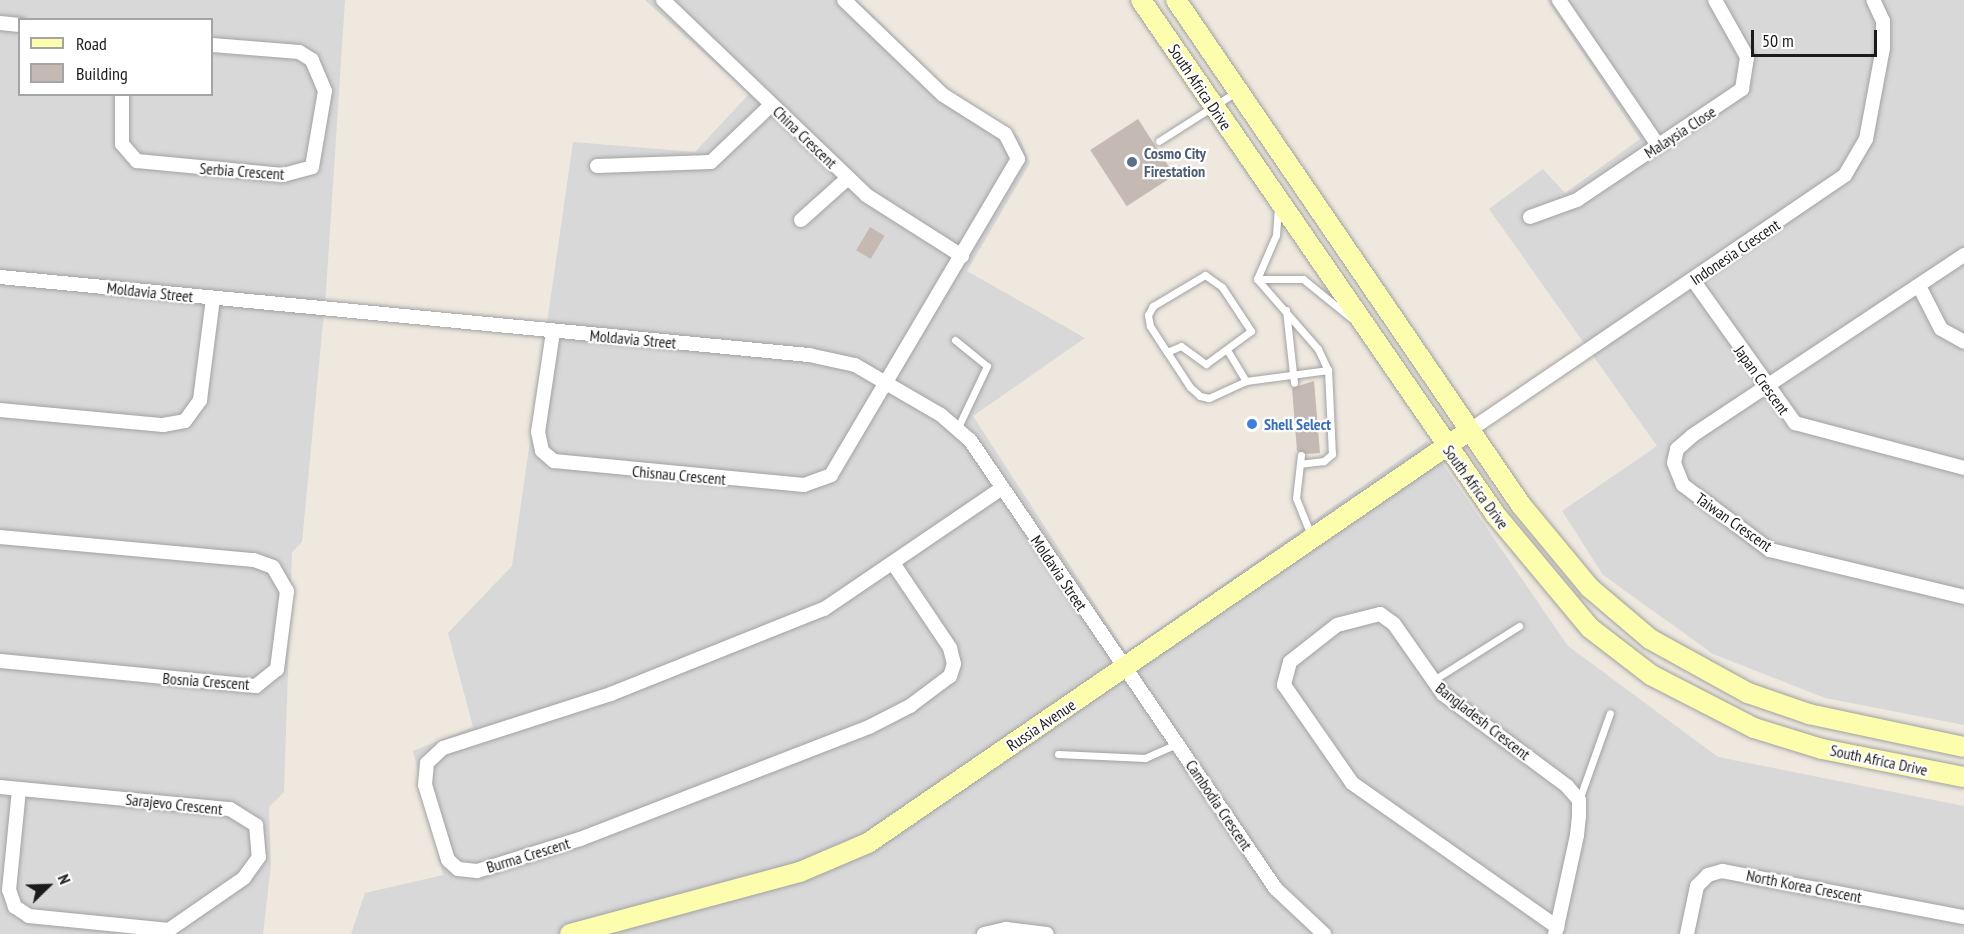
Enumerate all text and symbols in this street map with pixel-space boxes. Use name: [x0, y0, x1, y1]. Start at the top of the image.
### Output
legend: [18, 18, 213, 96]
scale bar: [1754, 18, 1880, 56]
text: 50 m: [1762, 29, 1794, 52]
text: Road: [76, 32, 107, 55]
street label: South Africa Drive: [1164, 40, 1236, 134]
text: Building: [76, 62, 128, 85]
street label: China Crescent: [769, 102, 841, 172]
street label: Malaysia Close: [1641, 102, 1719, 162]
place label: Cosmo City Firestation: [1144, 143, 1206, 181]
marker: Cosmo City Firestation: [1125, 155, 1139, 169]
street label: Serbia Crescent: [199, 158, 285, 184]
street label: Indonesia Crescent: [1687, 215, 1783, 289]
street label: Moldavia Street: [106, 278, 194, 306]
street label: Moldavia Street: [589, 326, 677, 352]
street label: Japan Crescent: [1730, 342, 1794, 418]
place label: Shell Select: [1264, 414, 1331, 434]
marker: Shell Select: [1245, 417, 1259, 431]
street label: South Africa Drive: [1439, 441, 1513, 533]
street label: Chisnau Crescent: [631, 461, 727, 489]
street label: Taiwan Crescent: [1692, 489, 1776, 555]
street label: Moldavia Street: [1027, 532, 1091, 614]
street label: Bosnia Crescent: [162, 668, 250, 694]
street label: Bangladesh Crescent: [1432, 678, 1534, 764]
street label: Russia Avenue: [1003, 695, 1079, 755]
street label: South Africa Drive: [1828, 740, 1930, 780]
street label: Cambodia Crescent: [1182, 756, 1256, 854]
street label: Sarajevo Crescent: [125, 789, 223, 819]
street label: Burma Crescent: [484, 833, 572, 877]
north arrow: [18, 856, 78, 916]
street label: North Korea Crescent: [1745, 865, 1863, 907]
text: N: [54, 871, 75, 887]

